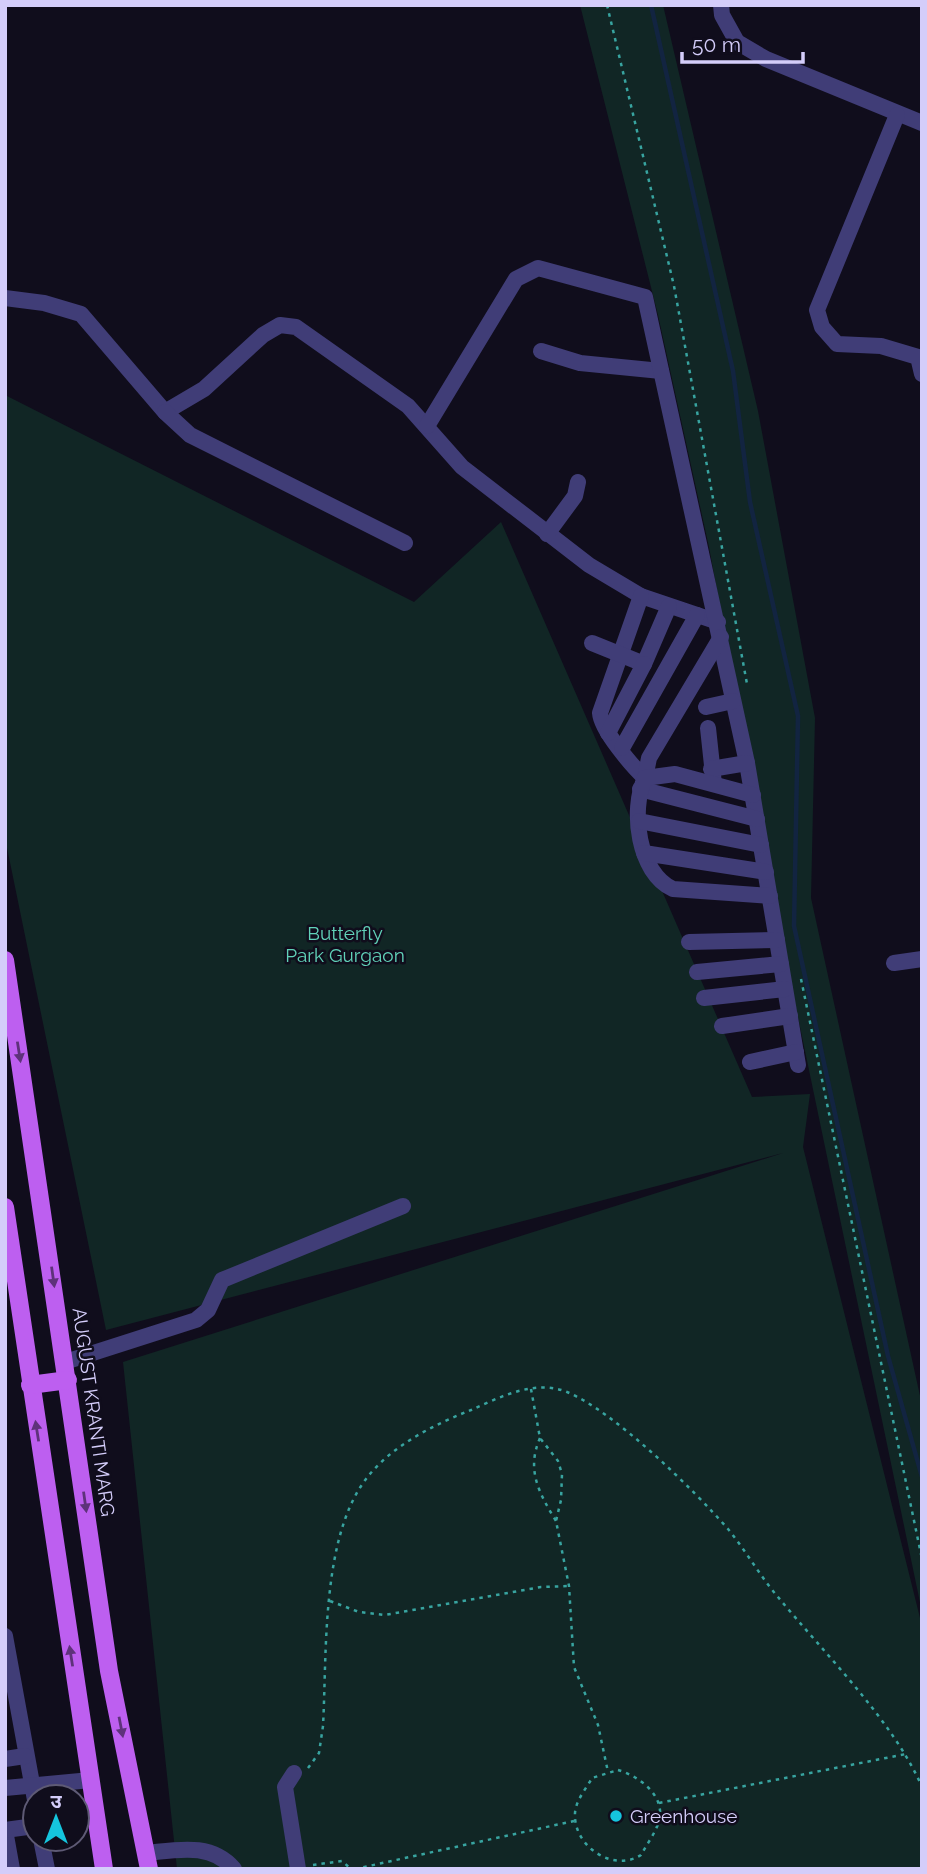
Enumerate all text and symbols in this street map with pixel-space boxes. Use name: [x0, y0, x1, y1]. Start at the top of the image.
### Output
scale bar: [682, 21, 803, 65]
text: 50 m: [692, 32, 741, 57]
park label: Butterfly Park Gurgaon: [285, 922, 405, 966]
one-way arrow: [14, 1041, 25, 1063]
one-way arrow: [47, 1266, 58, 1288]
street label: AUGUST KRANTI MARG: [68, 1306, 120, 1518]
one-way arrow: [32, 1420, 43, 1442]
one-way arrow: [80, 1491, 91, 1513]
one-way arrow: [66, 1645, 77, 1667]
one-way arrow: [115, 1716, 126, 1738]
north arrow: [21, 1783, 91, 1853]
text: उ: [50, 1790, 62, 1812]
place label: Greenhouse: [630, 1805, 737, 1827]
marker: Greenhouse: [608, 1808, 624, 1824]

